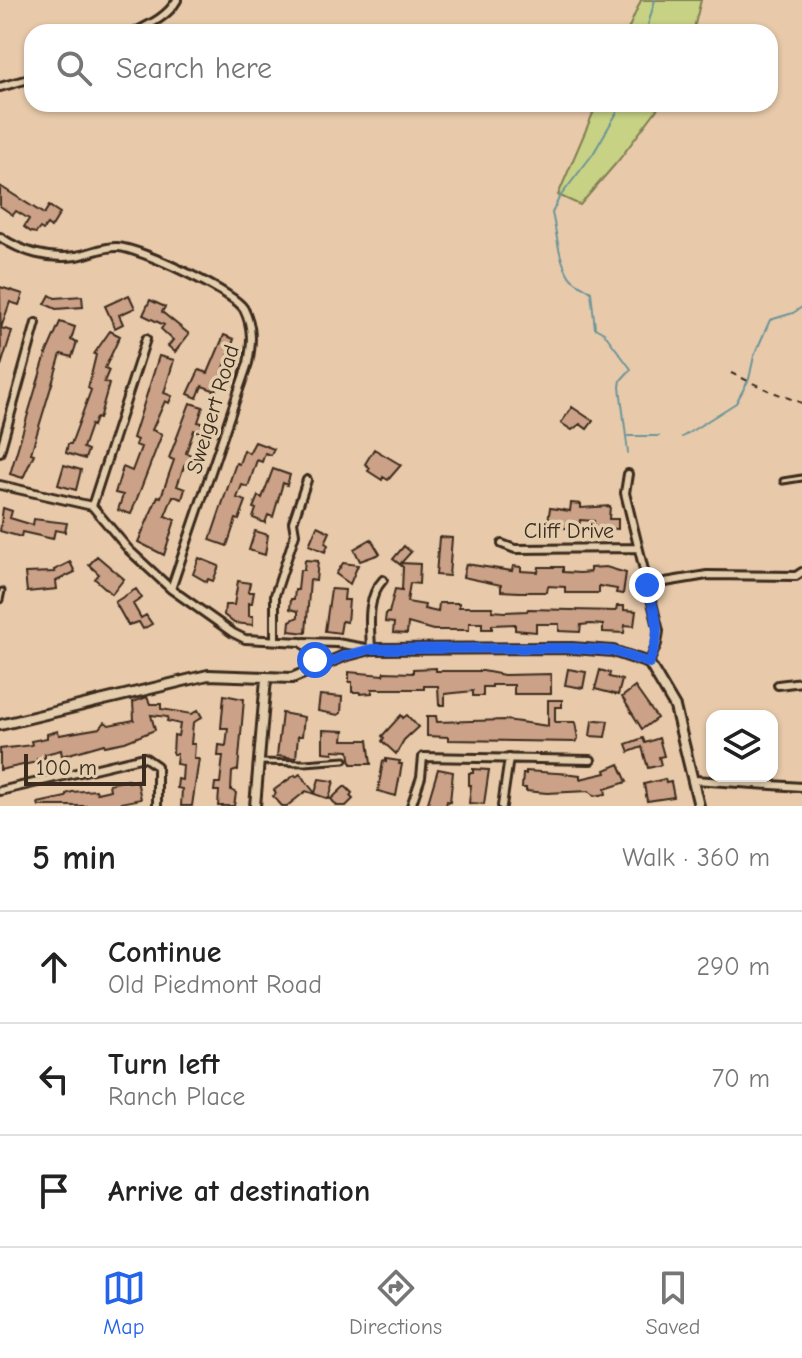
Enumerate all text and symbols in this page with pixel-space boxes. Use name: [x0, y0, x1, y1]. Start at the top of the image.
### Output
search box: [24, 24, 778, 112]
icon: search: [52, 46, 96, 90]
text: Search here: [116, 51, 272, 86]
street label: Sweigert Road: [181, 342, 245, 477]
street label: Cliff Drive: [524, 518, 614, 544]
route end: [629, 567, 665, 603]
route start: [297, 642, 333, 678]
map controls: [706, 710, 778, 782]
button: layers: [706, 710, 778, 782]
scale bar: [24, 750, 146, 786]
text: 100 m: [36, 755, 97, 781]
text: 5 min: [32, 838, 116, 878]
text: Walk · 360 m: [622, 843, 770, 873]
text: Continue: [108, 935, 222, 970]
icon: ahead: [32, 945, 76, 989]
text: 290 m: [697, 952, 770, 982]
text: Old Piedmont Road: [108, 970, 322, 1000]
text: Turn left: [108, 1047, 220, 1082]
icon: left: [32, 1057, 76, 1101]
text: 70 m: [712, 1064, 770, 1094]
text: Ranch Place: [108, 1082, 245, 1112]
icon: arrive: [32, 1169, 76, 1213]
text: Arrive at destination: [108, 1174, 370, 1209]
tab: Map: [102, 1266, 146, 1340]
tab: Directions: [349, 1266, 442, 1340]
tab: Saved: [645, 1266, 700, 1340]

